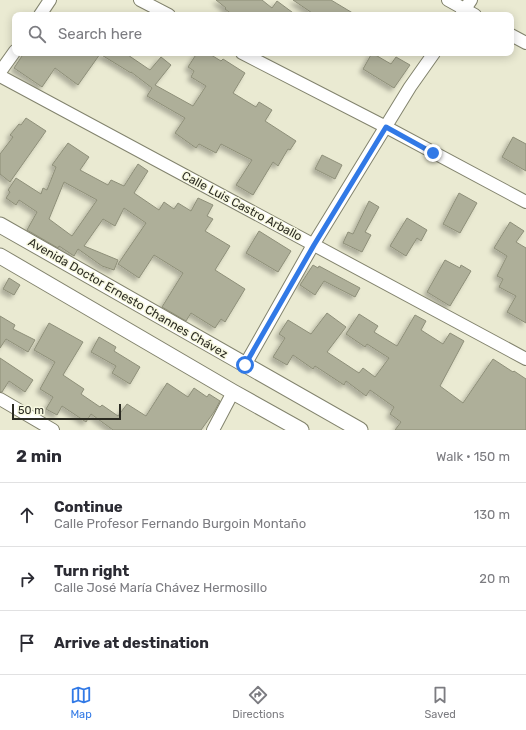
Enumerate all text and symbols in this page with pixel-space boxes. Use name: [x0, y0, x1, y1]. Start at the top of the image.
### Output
search box: [12, 12, 514, 56]
icon: search: [26, 23, 48, 45]
text: Search here: [58, 25, 142, 43]
route end: [424, 144, 442, 162]
street label: Calle Luis Castro Arballo: [179, 168, 305, 244]
street label: Avenida Doctor Ernesto Channes Chávez: [26, 235, 230, 361]
route start: [236, 356, 254, 374]
scale bar: [12, 402, 121, 421]
text: 50 m: [18, 404, 44, 417]
text: 2 min: [16, 446, 62, 466]
text: Walk · 150 m: [436, 449, 510, 464]
text: Continue: [54, 498, 123, 516]
icon: ahead: [16, 504, 38, 526]
text: 130 m: [474, 507, 510, 522]
text: Calle Profesor Fernando Burgoin Montaño: [54, 516, 306, 531]
text: Turn right: [54, 562, 129, 580]
icon: right: [16, 568, 38, 590]
text: 20 m: [479, 571, 510, 586]
text: Calle José María Chávez Hermosillo: [54, 580, 267, 595]
icon: arrive: [16, 632, 38, 654]
text: Arrive at destination: [54, 634, 209, 652]
tab: Map: [70, 684, 92, 721]
tab: Directions: [232, 684, 284, 721]
tab: Saved: [425, 684, 456, 721]

